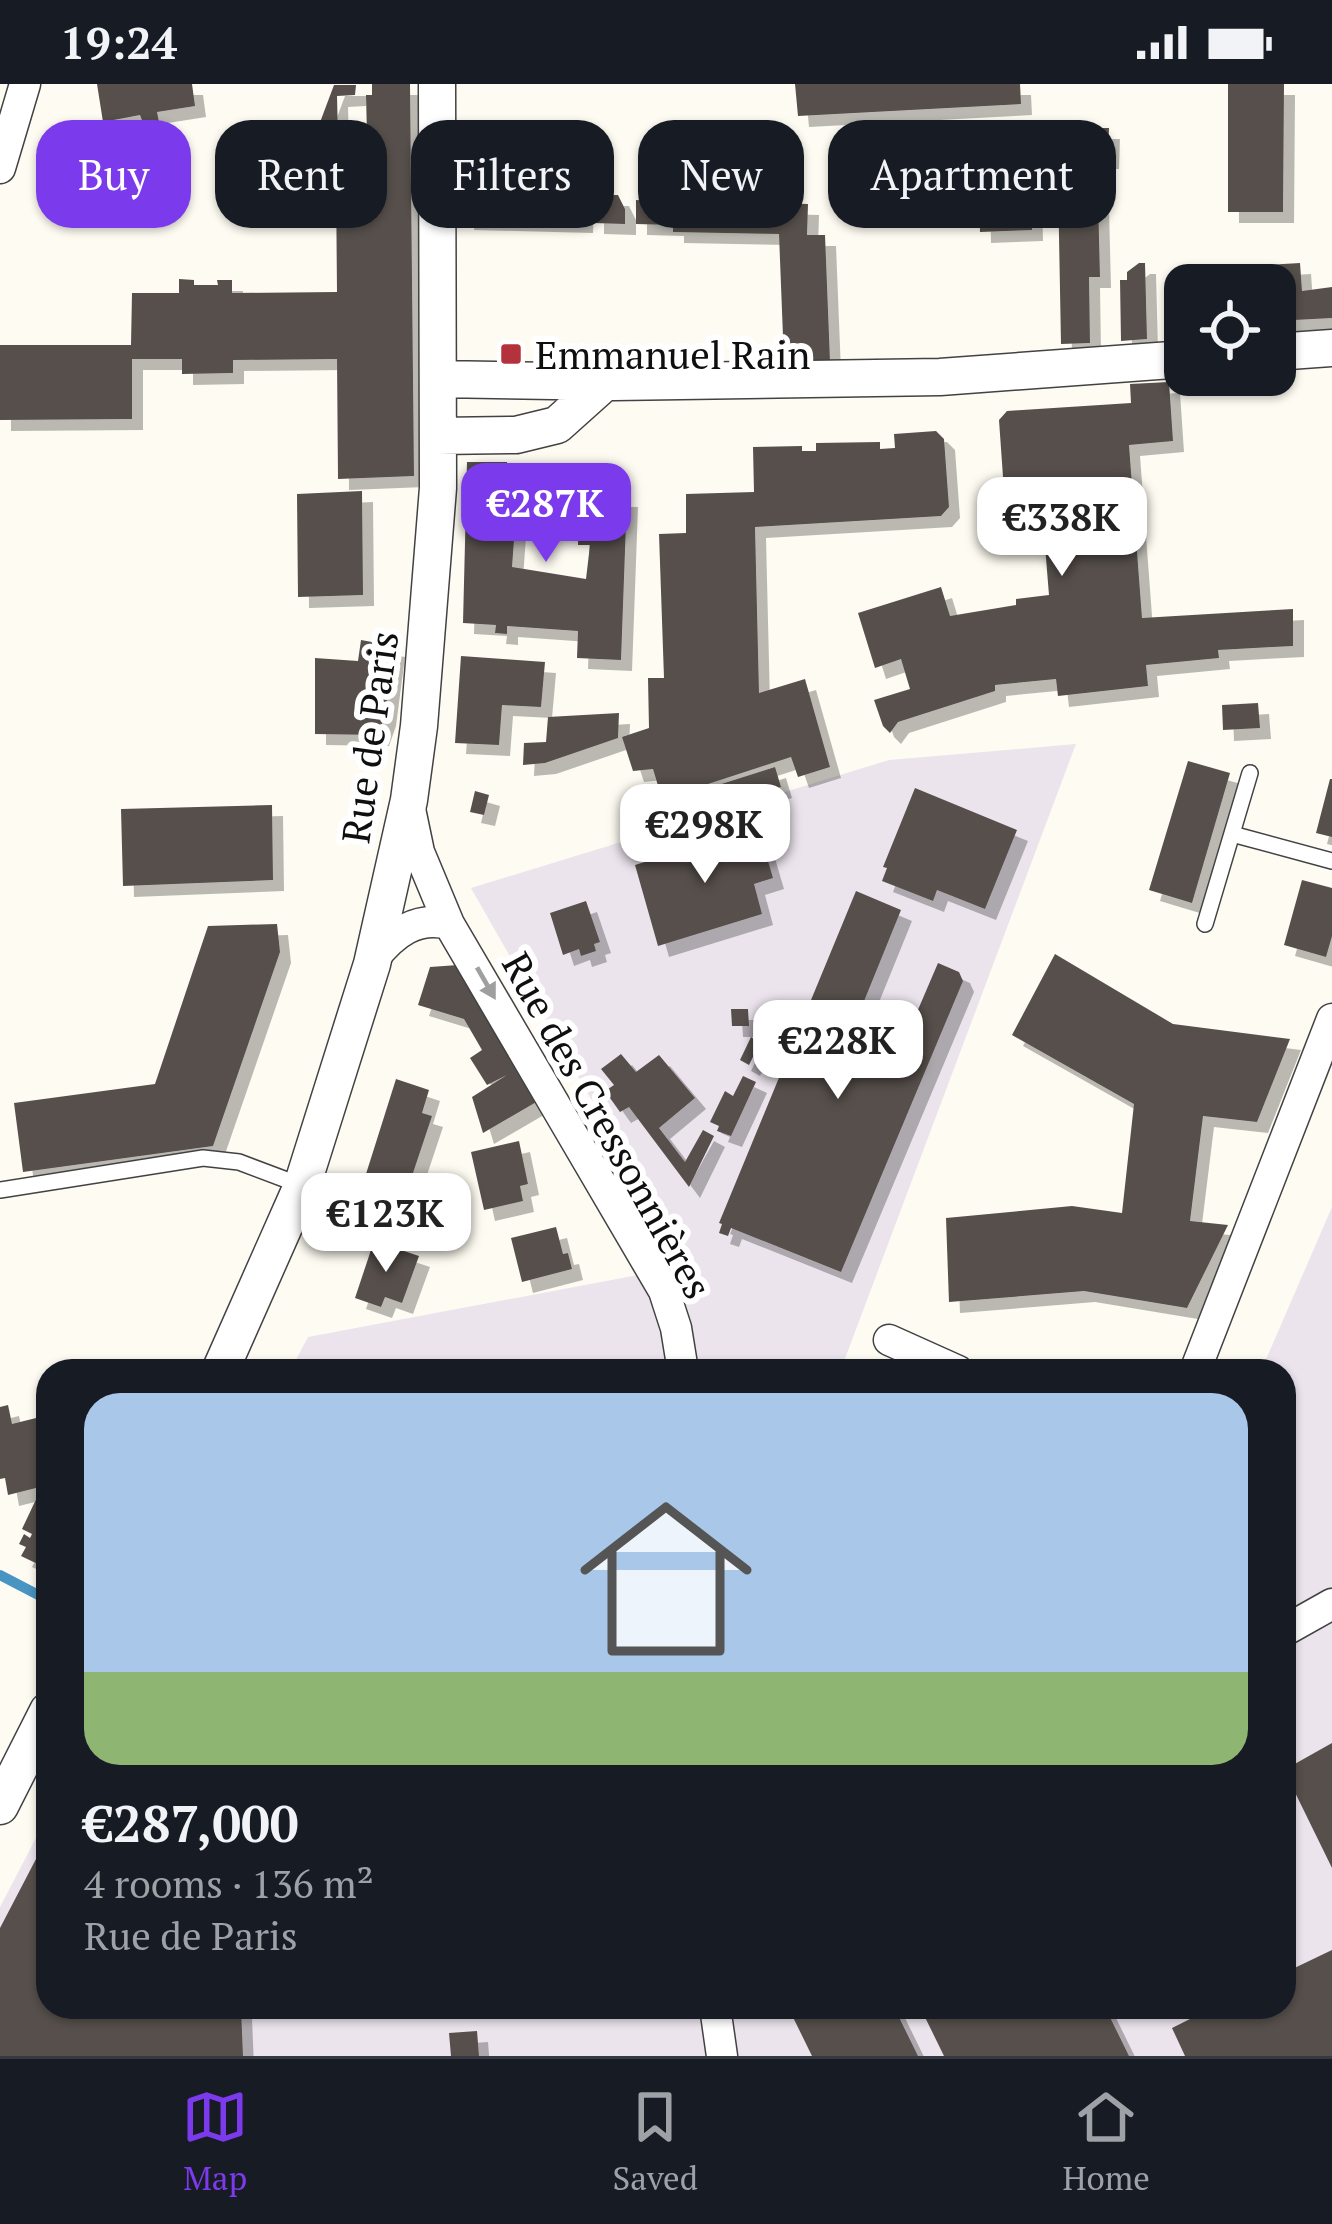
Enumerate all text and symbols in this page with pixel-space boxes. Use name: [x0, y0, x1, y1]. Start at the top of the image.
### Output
text: 19:24: [60, 12, 177, 72]
chip: Buy: [36, 120, 191, 228]
chip: Rent: [215, 120, 387, 228]
chip: Filters: [411, 120, 614, 228]
chip: New: [638, 120, 804, 228]
chip: Apartment: [828, 120, 1116, 228]
map controls: [1164, 264, 1296, 396]
button: locate: [1164, 264, 1296, 396]
place label: Emmanuel Rain: [535, 328, 811, 380]
marker: Emmanuel Rain: [498, 341, 524, 367]
pin: €287K: [462, 463, 630, 565]
text: €287K: [488, 476, 604, 528]
pin: €338K: [978, 477, 1146, 579]
text: €338K: [1004, 490, 1120, 542]
street label: Rue de Paris: [328, 628, 410, 846]
pin: €298K: [621, 784, 789, 886]
text: €298K: [647, 797, 763, 849]
street label: Rue des Cressonnières: [491, 943, 725, 1307]
one-way arrow: [474, 966, 495, 1000]
pin: €228K: [754, 1000, 922, 1102]
text: €228K: [780, 1013, 896, 1065]
pin: €123K: [302, 1173, 470, 1275]
text: €123K: [328, 1186, 444, 1238]
icon: home: [558, 1471, 774, 1687]
text: €287,000: [84, 1789, 299, 1857]
text: 4 rooms · 136 m²: [84, 1857, 374, 1909]
text: Rue de Paris: [84, 1909, 298, 1961]
tab: Map: [182, 2084, 248, 2199]
tab: Saved: [613, 2084, 698, 2199]
tab: Home: [1062, 2084, 1150, 2199]

